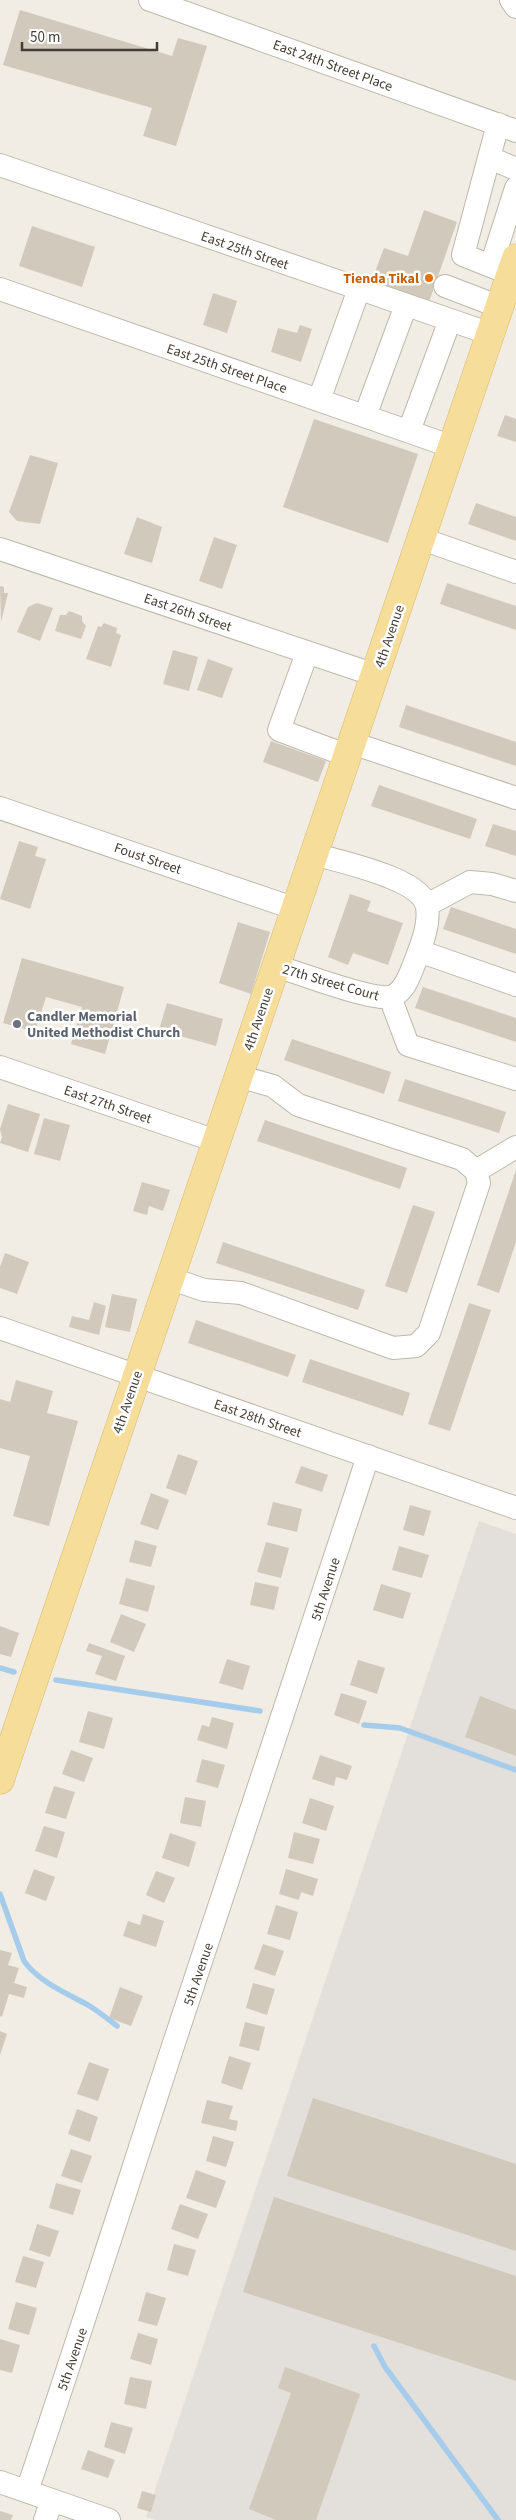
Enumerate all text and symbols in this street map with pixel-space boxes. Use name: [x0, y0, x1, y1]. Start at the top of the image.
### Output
scale bar: [22, 20, 158, 52]
text: 50 m: [30, 27, 60, 48]
street label: East 24th Street Place: [270, 35, 395, 97]
street label: East 25th Street: [198, 227, 292, 275]
place label: Tienda Tikal: [343, 269, 419, 289]
marker: Tienda Tikal: [423, 272, 435, 284]
street label: East 25th Street Place: [164, 339, 290, 399]
street label: East 26th Street: [141, 589, 235, 637]
street label: 4th Avenue: [370, 602, 410, 670]
street label: Foust Street: [111, 838, 184, 880]
street label: 27th Street Court: [280, 960, 382, 1006]
street label: 4th Avenue: [239, 985, 279, 1053]
place label: Candler Memorial United Methodist Church: [27, 1007, 180, 1043]
marker: Candler Memorial United Methodist Church: [11, 1018, 23, 1030]
street label: East 27th Street: [61, 1081, 155, 1129]
street label: 4th Avenue: [108, 1368, 148, 1436]
street label: East 28th Street: [211, 1395, 305, 1443]
street label: 5th Avenue: [306, 1555, 346, 1623]
street label: 5th Avenue: [179, 1940, 219, 2008]
street label: 5th Avenue: [53, 2325, 93, 2393]

